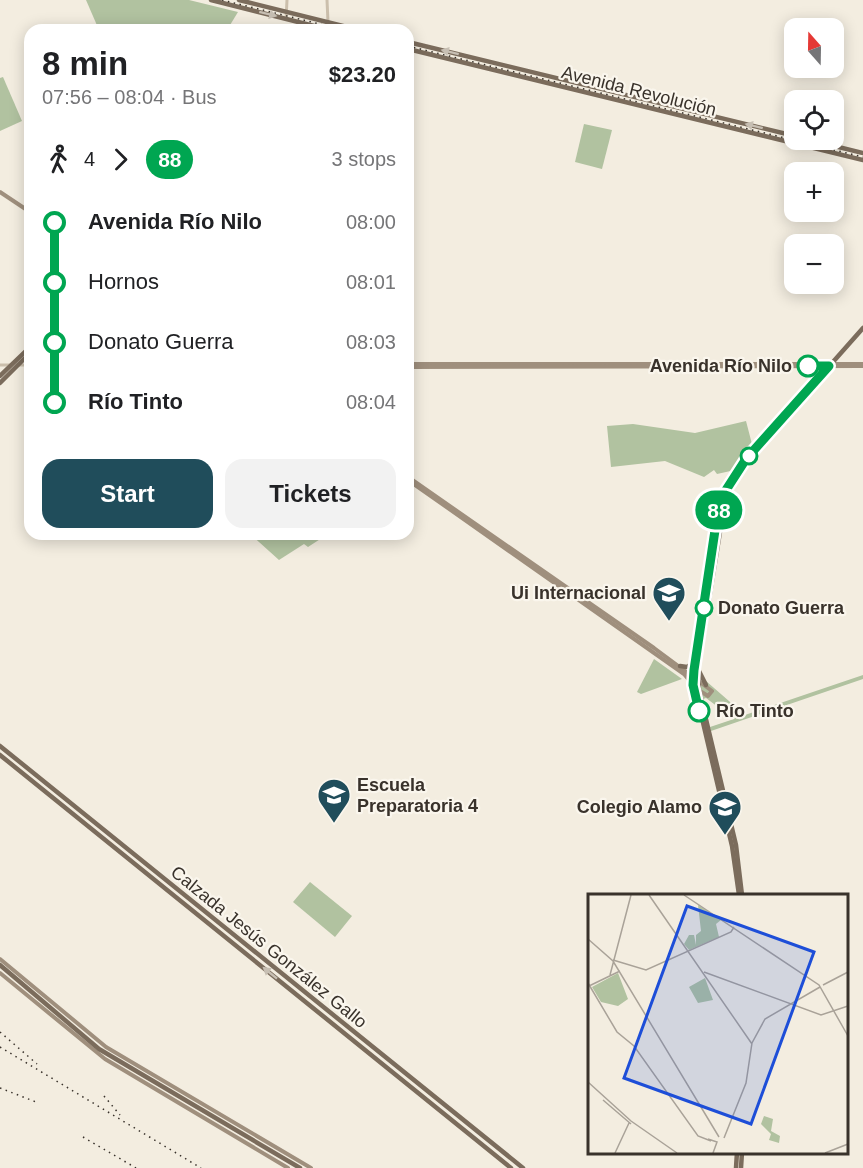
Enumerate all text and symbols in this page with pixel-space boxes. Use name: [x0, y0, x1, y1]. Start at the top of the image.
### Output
one-way arrow: [259, 10, 277, 20]
north arrow: [784, 18, 844, 78]
map controls: [784, 18, 844, 294]
text: 8 min: [42, 45, 128, 82]
one-way arrow: [441, 47, 459, 57]
text: $23.20: [329, 62, 396, 87]
street label: Avenida Revolución: [560, 62, 718, 120]
text: 07:56 – 08:04 · Bus: [42, 86, 217, 108]
button: locate: [784, 90, 844, 150]
one-way arrow: [745, 121, 764, 131]
icon: walk: [42, 143, 75, 176]
icon: forward: [104, 143, 137, 176]
text: 4: [84, 148, 95, 170]
text: 88: [158, 148, 181, 171]
text: 3 stops: [332, 148, 396, 170]
button: +: [784, 162, 844, 222]
text: Avenida Río Nilo: [88, 209, 262, 234]
text: 08:00: [346, 211, 396, 233]
button: −: [784, 234, 844, 294]
text: Hornos: [88, 269, 159, 294]
text: 08:01: [346, 271, 396, 293]
text: Donato Guerra: [88, 329, 234, 354]
text: 08:03: [346, 331, 396, 353]
marker: Avenida Río Nilo: [797, 355, 819, 377]
place label: Avenida Río Nilo: [650, 356, 792, 376]
text: Río Tinto: [88, 389, 183, 414]
text: 08:04: [346, 391, 396, 413]
unlabelled marker: [740, 447, 758, 465]
button: Start: [42, 459, 213, 528]
button: Tickets: [225, 459, 396, 528]
line badge: 88: [692, 490, 746, 530]
text: 88: [707, 499, 731, 522]
school or university icon: Ui Internacional: [651, 575, 687, 622]
place label: Ui Internacional: [511, 583, 646, 603]
place label: Donato Guerra: [718, 598, 845, 618]
marker: Donato Guerra: [695, 599, 713, 617]
marker: Río Tinto: [688, 700, 710, 722]
place label: Río Tinto: [716, 701, 794, 721]
place label: Escuela Preparatoria 4: [357, 775, 478, 816]
school or university icon: Escuela Preparatoria 4: [316, 777, 352, 824]
school or university icon: Colegio Alamo: [707, 789, 743, 836]
place label: Colegio Alamo: [577, 797, 702, 817]
street label: Calzada Jesús González Gallo: [167, 862, 371, 1032]
inset map: [588, 894, 848, 1153]
one-way arrow: [262, 966, 278, 979]

